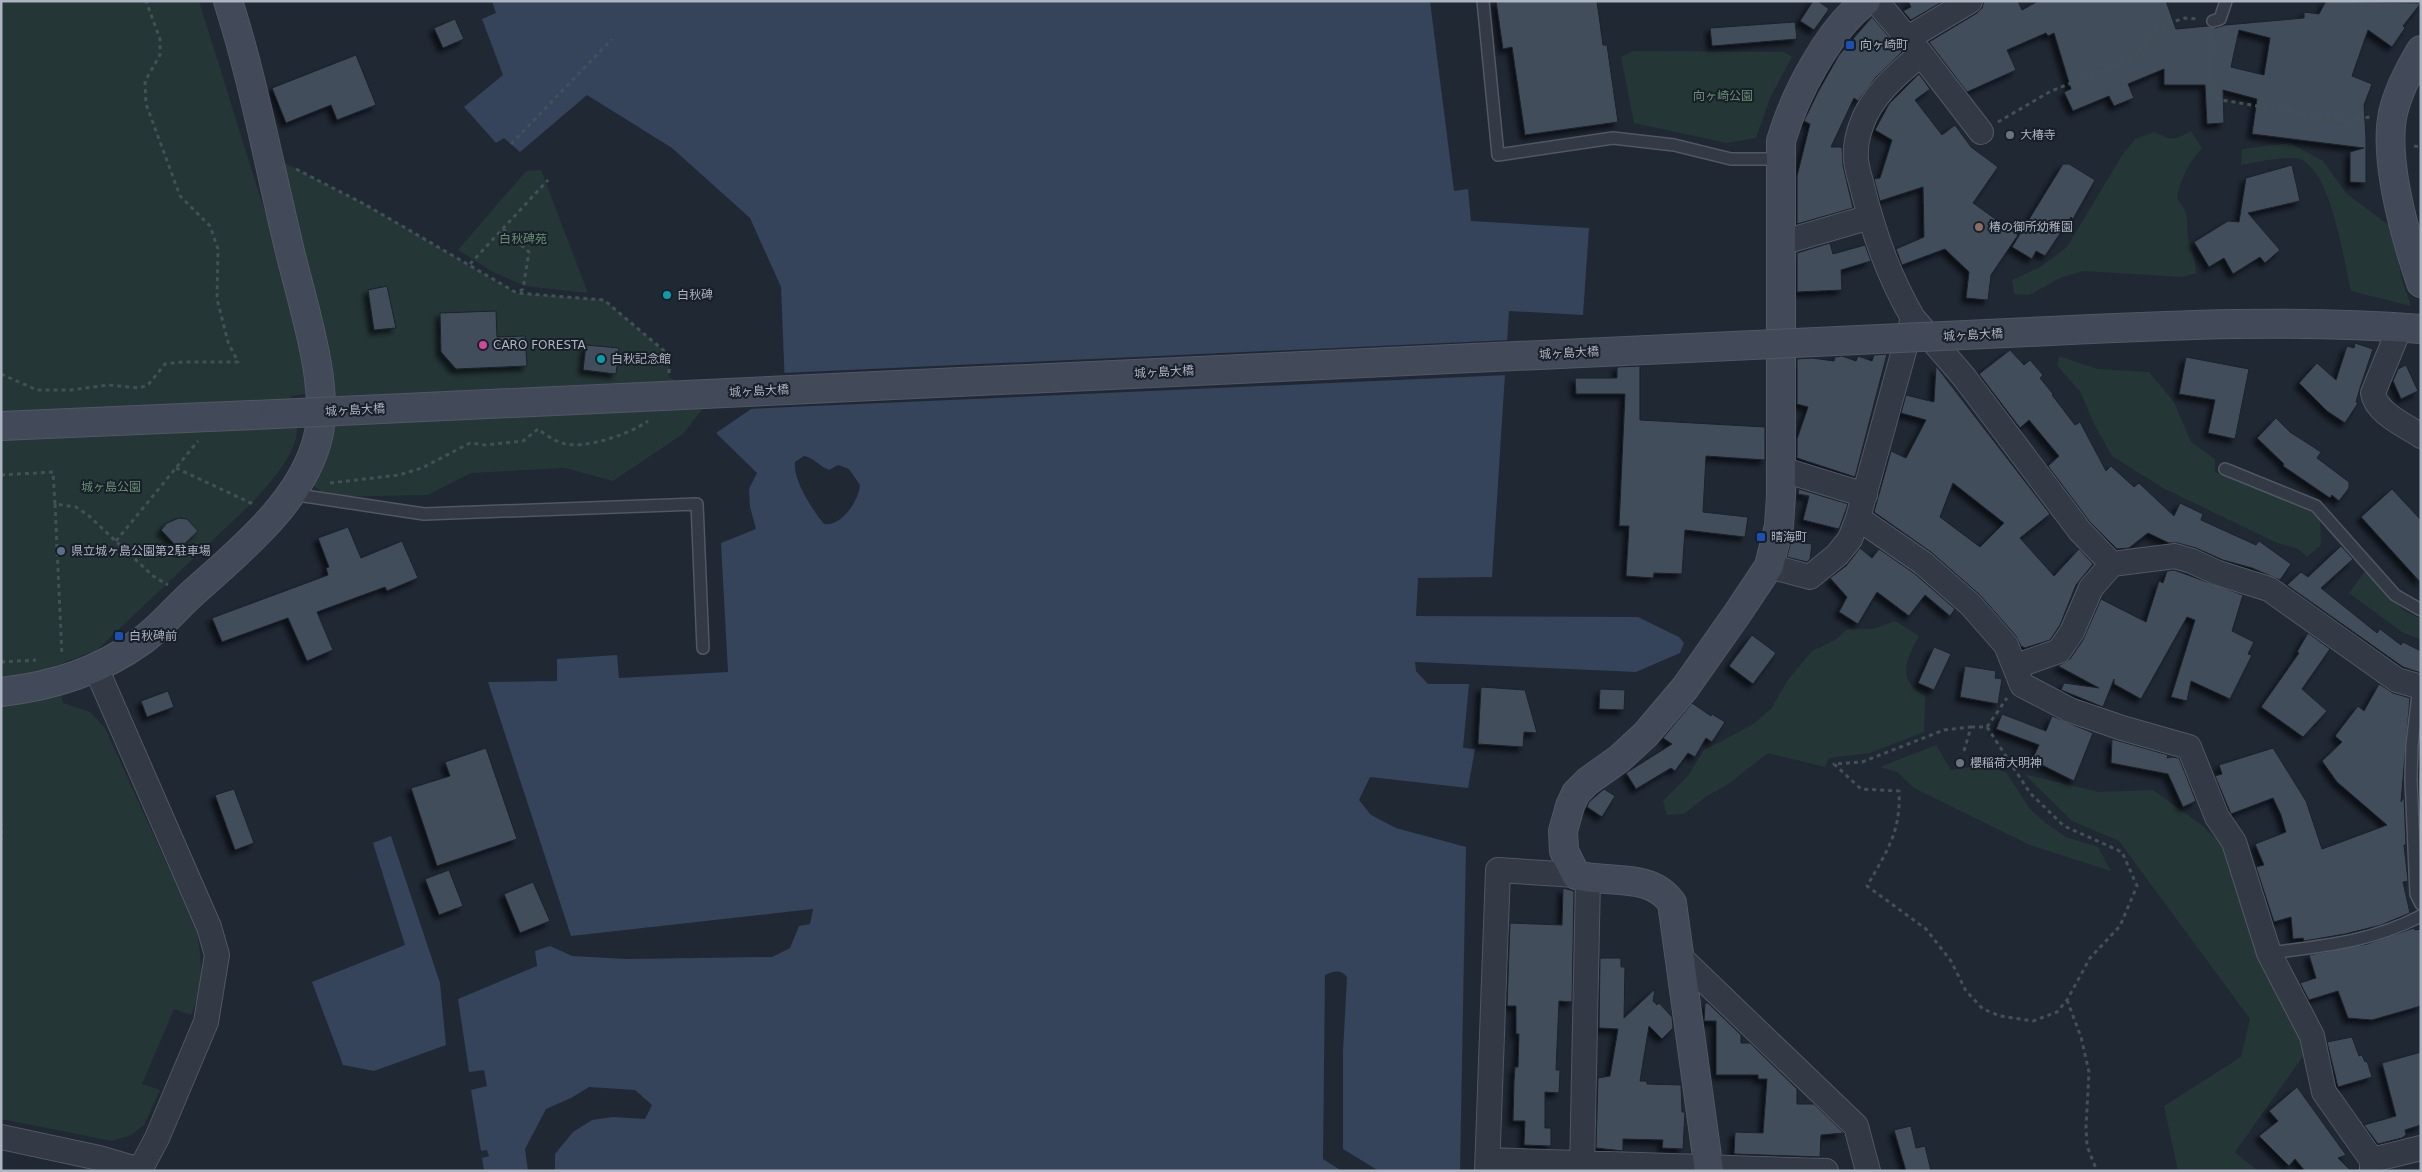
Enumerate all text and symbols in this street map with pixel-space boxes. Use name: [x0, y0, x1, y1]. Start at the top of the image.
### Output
place label: 向ヶ崎町: [1860, 38, 1908, 52]
marker: 向ヶ崎町: [1844, 39, 1856, 51]
park label: 向ヶ崎公園: [1693, 89, 1753, 103]
place label: 大椿寺: [2020, 128, 2056, 142]
marker: 大椿寺: [2004, 129, 2016, 141]
place label: 椿の御所幼稚園: [1989, 220, 2073, 234]
marker: 椿の御所幼稚園: [1973, 221, 1985, 233]
park label: 白秋碑苑: [499, 232, 547, 246]
place label: 白秋碑: [677, 288, 713, 302]
marker: 白秋碑: [661, 289, 673, 301]
street label: 城ヶ島大橋: [1943, 326, 2003, 344]
place label: CARO FORESTA: [493, 338, 586, 352]
marker: CARO FORESTA: [477, 339, 489, 351]
street label: 城ヶ島大橋: [1539, 344, 1599, 362]
place label: 白秋記念館: [611, 352, 671, 366]
marker: 白秋記念館: [595, 353, 607, 365]
street label: 城ヶ島大橋: [1134, 363, 1194, 381]
street label: 城ヶ島大橋: [729, 382, 789, 400]
street label: 城ヶ島大橋: [325, 401, 385, 419]
park label: 城ヶ島公園: [81, 480, 141, 494]
place label: 晴海町: [1771, 530, 1807, 544]
marker: 晴海町: [1755, 531, 1767, 543]
place label: 県立城ヶ島公園第2駐車場: [71, 544, 211, 558]
marker: 県立城ヶ島公園第2駐車場: [55, 545, 67, 557]
place label: 白秋碑前: [129, 629, 177, 643]
marker: 白秋碑前: [113, 630, 125, 642]
place label: 櫻稲荷大明神: [1970, 756, 2042, 770]
marker: 櫻稲荷大明神: [1954, 757, 1966, 769]

